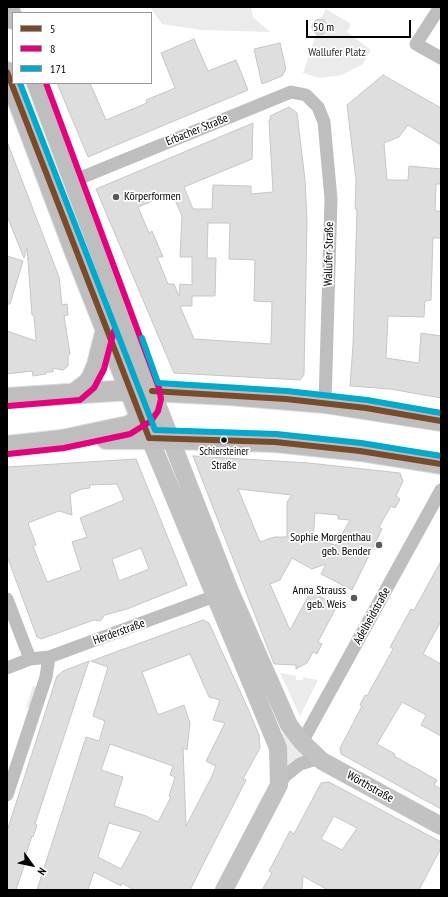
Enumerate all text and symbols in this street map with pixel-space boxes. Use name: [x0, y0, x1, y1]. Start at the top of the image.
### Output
legend: [12, 12, 152, 84]
scale bar: [308, 12, 413, 38]
text: 50 m: [313, 19, 334, 34]
text: 5: [50, 21, 55, 36]
text: 8: [50, 41, 55, 56]
park label: Wallufer Platz: [308, 46, 366, 60]
text: 171: [50, 61, 66, 76]
street label: Erbacher Straße: [164, 111, 230, 149]
place label: Körperformen: [124, 190, 181, 204]
marker: Körperformen: [111, 192, 121, 202]
street label: Wallufer Straße: [321, 222, 337, 286]
marker: Schiersteiner Straße: [219, 435, 229, 445]
place label: Schiersteiner Straße: [199, 445, 249, 471]
place label: Sophie Morgenthau geb. Bender: [290, 531, 371, 559]
marker: Sophie Morgenthau geb. Bender: [374, 540, 384, 550]
place label: Anna Strauss geb. Weis: [293, 584, 346, 612]
street label: Adelheidstraße: [350, 585, 394, 647]
marker: Anna Strauss geb. Weis: [349, 593, 359, 603]
street label: Herderstraße: [91, 616, 147, 648]
street label: Wörthstraße: [344, 768, 396, 806]
north arrow: [12, 845, 52, 885]
text: N: [35, 865, 50, 878]

